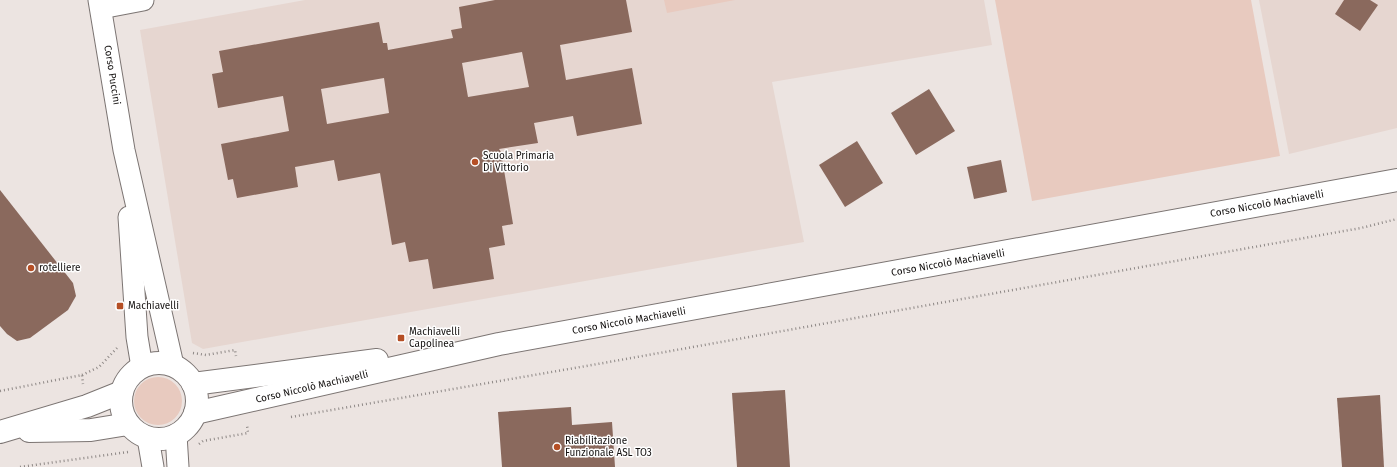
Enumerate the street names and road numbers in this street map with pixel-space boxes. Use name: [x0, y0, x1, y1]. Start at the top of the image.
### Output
street label: Corso Puccini: [101, 44, 123, 106]
street label: Corso Niccolò Machiavelli: [1209, 188, 1325, 220]
street label: Corso Niccolò Machiavelli: [890, 247, 1006, 279]
street label: Corso Niccolò Machiavelli: [571, 305, 687, 337]
street label: Corso Niccolò Machiavelli: [255, 368, 370, 406]

